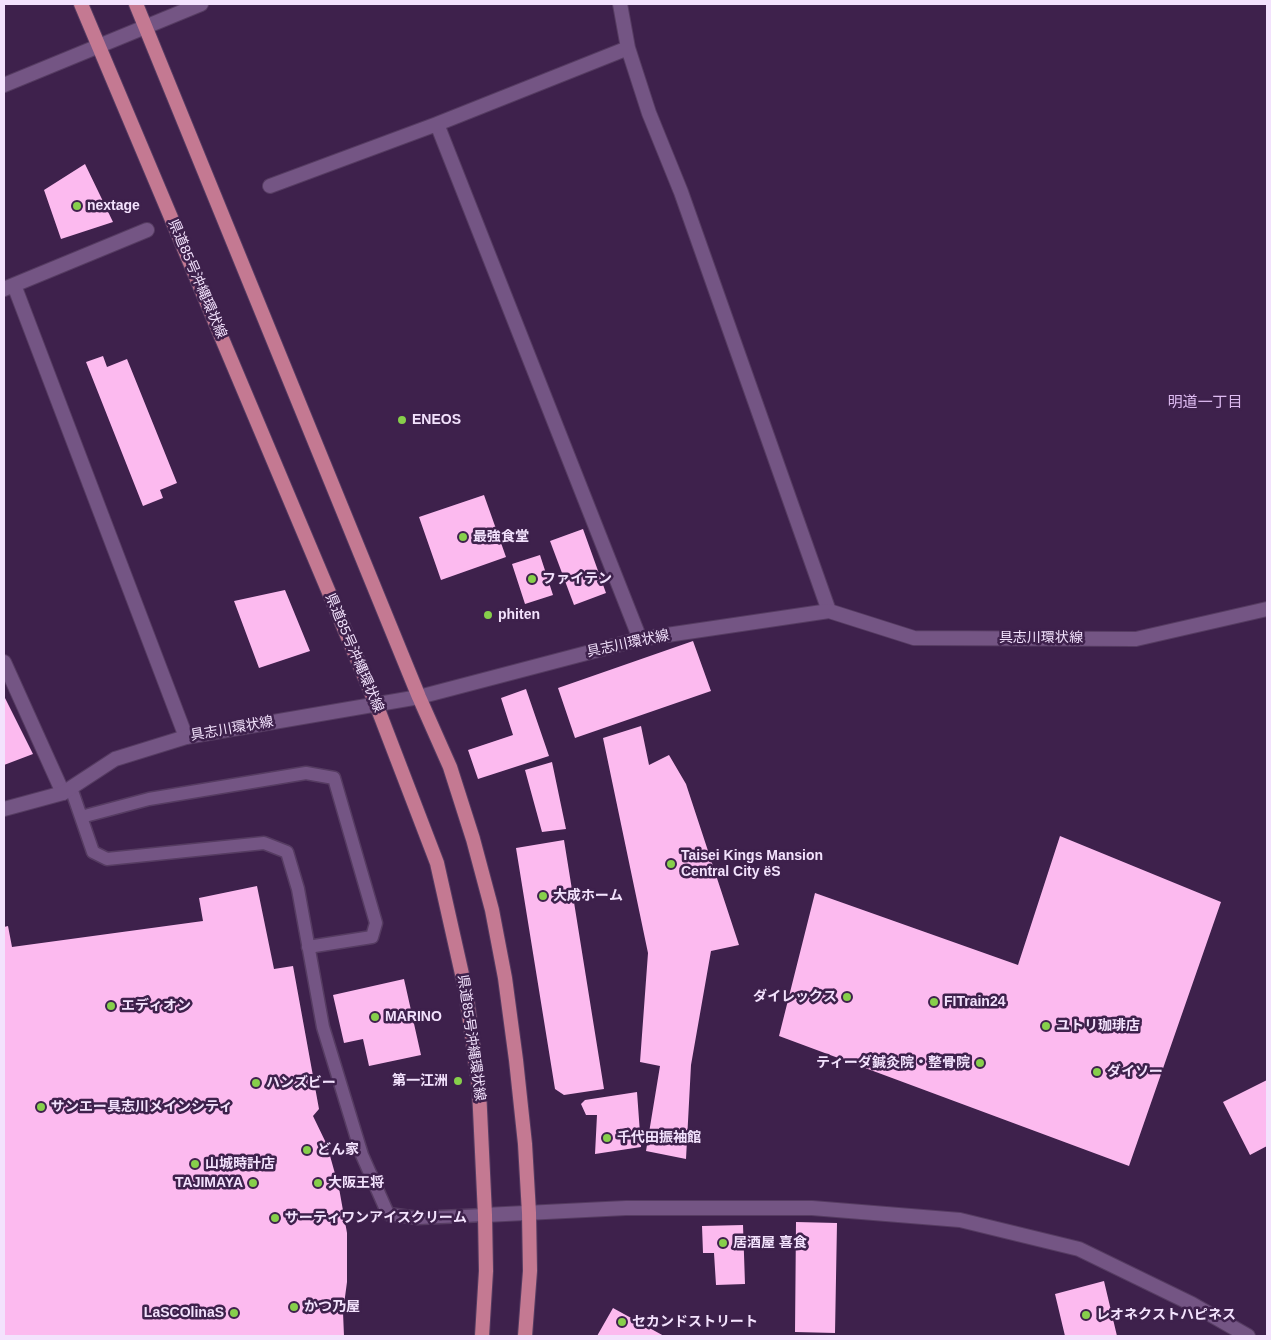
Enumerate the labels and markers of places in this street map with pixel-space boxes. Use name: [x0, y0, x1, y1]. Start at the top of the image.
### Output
place label: nextage: [87, 198, 140, 214]
marker: nextage: [71, 200, 83, 212]
place label: ENEOS: [412, 412, 461, 428]
marker: ENEOS: [396, 414, 408, 426]
place label: 最強食堂: [473, 529, 529, 545]
marker: 最強食堂: [457, 531, 469, 543]
place label: ファイテン: [542, 571, 612, 587]
marker: ファイテン: [526, 573, 538, 585]
place label: phiten: [498, 607, 540, 623]
marker: phiten: [482, 609, 494, 621]
place label: Taisei Kings Mansion Central City ëS: [681, 848, 823, 880]
marker: Taisei Kings Mansion Central City ëS: [665, 858, 677, 870]
place label: 大成ホーム: [553, 888, 623, 904]
marker: 大成ホーム: [537, 890, 549, 902]
place label: ダイレックス: [753, 989, 837, 1005]
marker: ダイレックス: [841, 991, 853, 1003]
place label: FITrain24: [944, 994, 1005, 1010]
marker: FITrain24: [928, 996, 940, 1008]
place label: エディオン: [121, 998, 191, 1014]
marker: エディオン: [105, 1000, 117, 1012]
place label: MARINO: [385, 1009, 442, 1025]
marker: MARINO: [369, 1011, 381, 1023]
place label: ユトリ珈琲店: [1056, 1018, 1140, 1034]
marker: ユトリ珈琲店: [1040, 1020, 1052, 1032]
place label: ティーダ鍼灸院・整骨院: [816, 1055, 970, 1071]
marker: ティーダ鍼灸院・整骨院: [974, 1057, 986, 1069]
place label: ダイソー: [1107, 1064, 1163, 1080]
marker: ダイソー: [1091, 1066, 1103, 1078]
place label: 第一江洲: [392, 1073, 448, 1089]
place label: ハンズビー: [266, 1075, 336, 1091]
marker: 第一江洲: [452, 1075, 464, 1087]
marker: ハンズビー: [250, 1077, 262, 1089]
place label: サンエー具志川メインシティ: [51, 1099, 233, 1115]
marker: サンエー具志川メインシティ: [35, 1101, 47, 1113]
place label: 千代田振袖館: [617, 1130, 701, 1146]
marker: 千代田振袖館: [601, 1132, 613, 1144]
place label: どん家: [317, 1142, 359, 1158]
marker: どん家: [301, 1144, 313, 1156]
place label: 山城時計店: [205, 1156, 275, 1172]
marker: 山城時計店: [189, 1158, 201, 1170]
place label: TAJIMAYA: [175, 1175, 243, 1191]
place label: 大阪王将: [328, 1175, 384, 1191]
marker: TAJIMAYA: [247, 1177, 259, 1189]
marker: 大阪王将: [312, 1177, 324, 1189]
place label: サーティワンアイスクリーム: [285, 1210, 467, 1226]
marker: サーティワンアイスクリーム: [269, 1212, 281, 1224]
place label: 居酒屋 喜食: [733, 1235, 807, 1251]
marker: 居酒屋 喜食: [717, 1237, 729, 1249]
place label: かつ乃屋: [304, 1299, 360, 1315]
marker: かつ乃屋: [288, 1301, 300, 1313]
place label: LaSCOlinaS: [144, 1305, 224, 1321]
marker: LaSCOlinaS: [228, 1307, 240, 1319]
place label: レオネクストハピネス: [1096, 1307, 1236, 1323]
marker: レオネクストハピネス: [1080, 1309, 1092, 1321]
place label: セカンドストリート: [632, 1314, 758, 1330]
marker: セカンドストリート: [616, 1316, 628, 1328]

